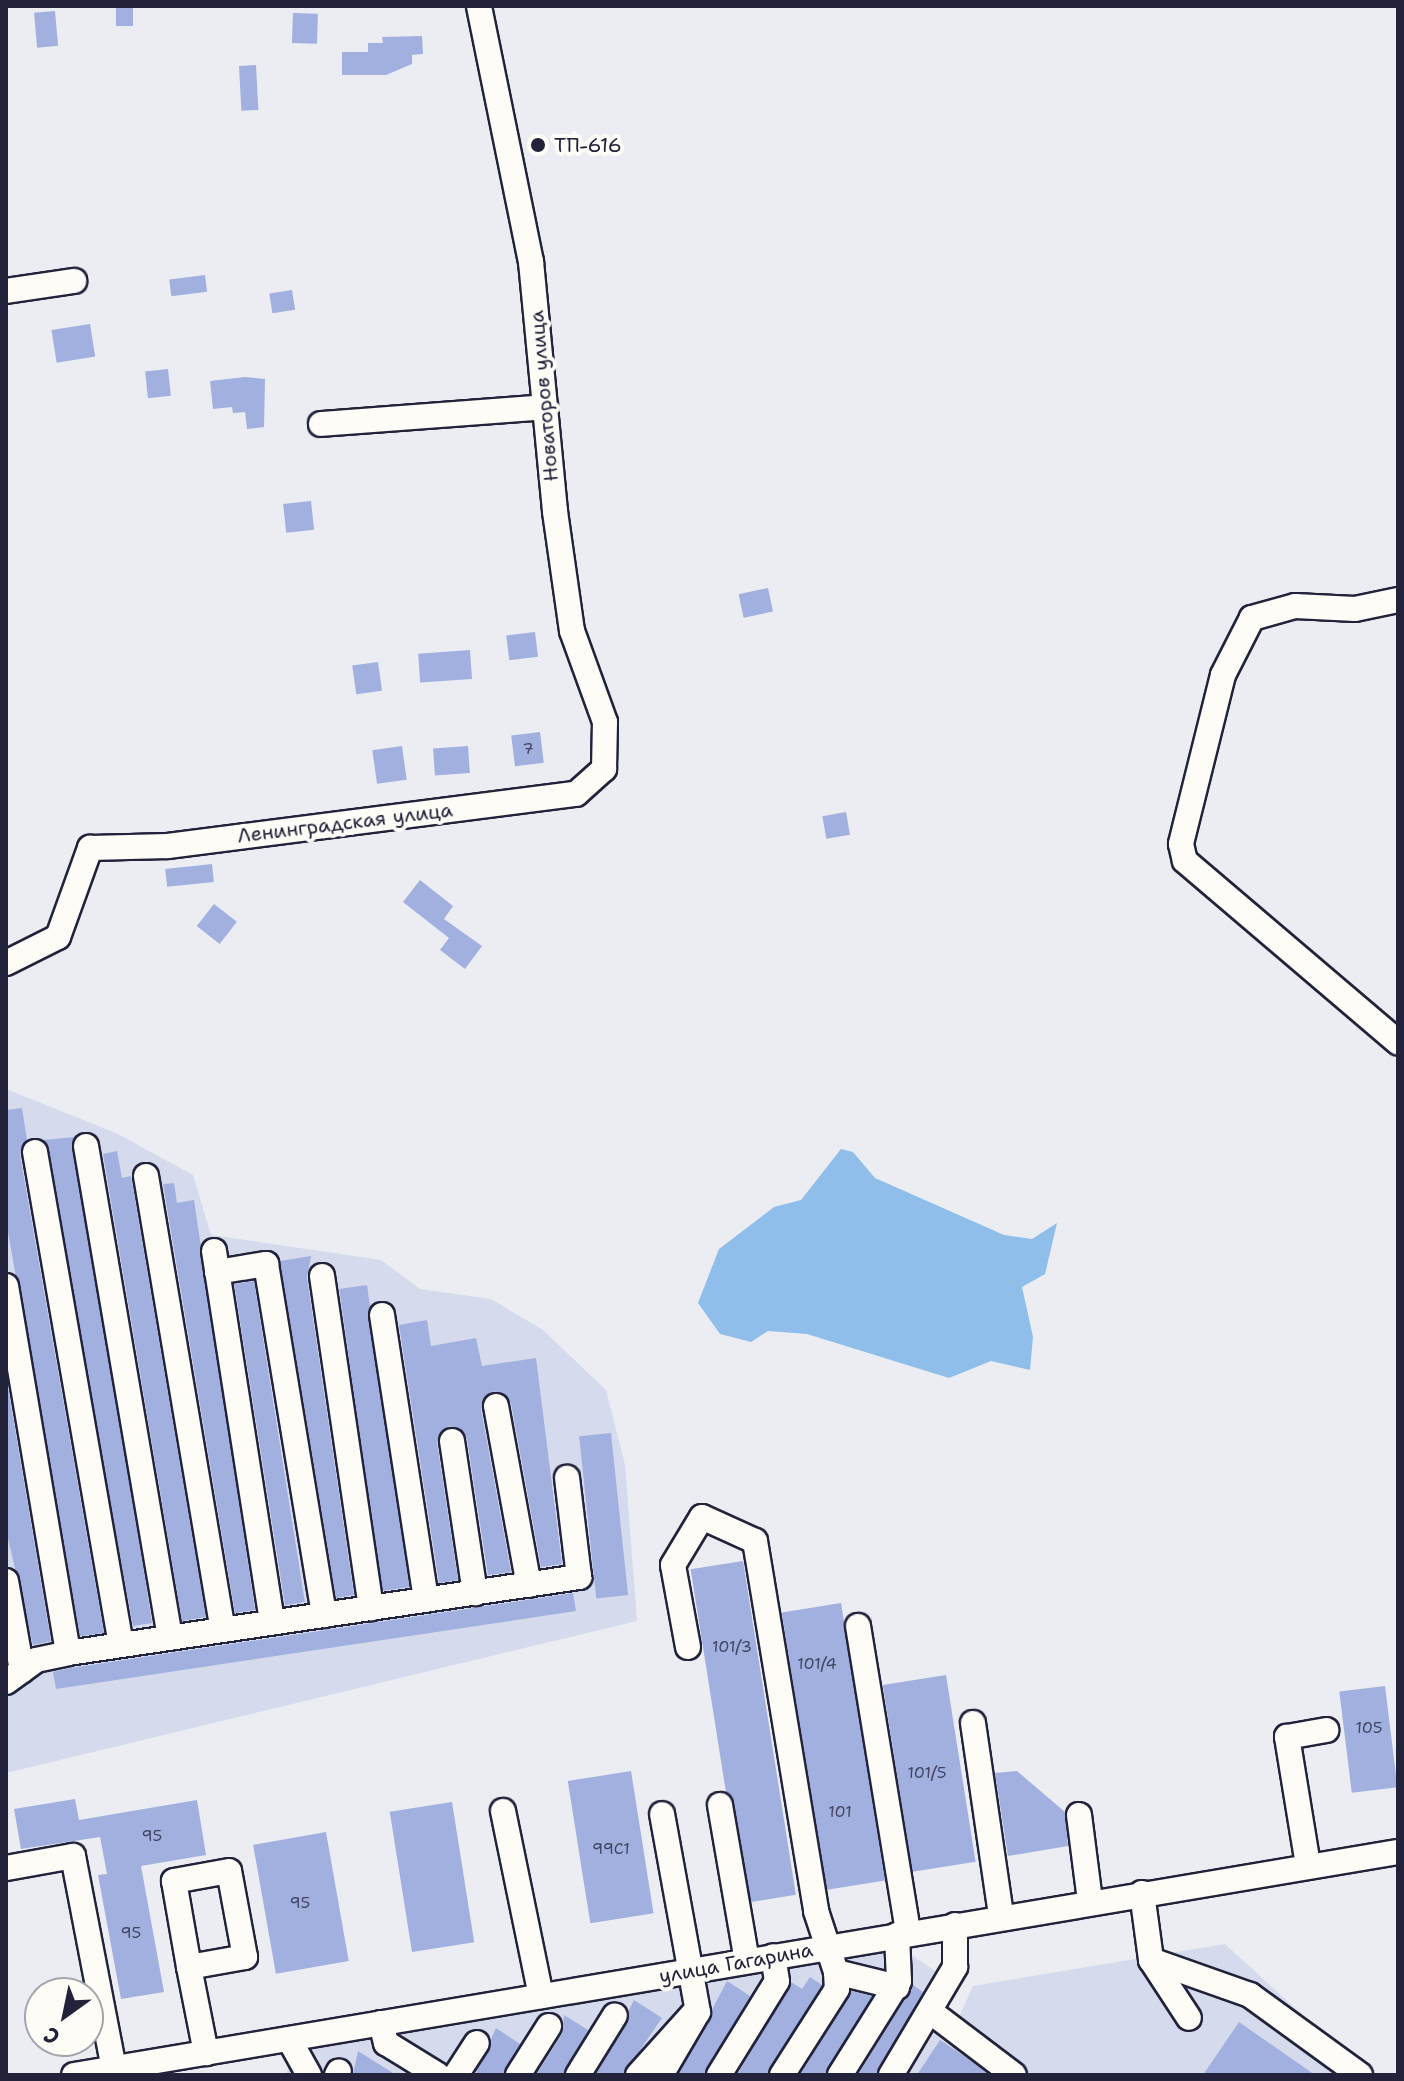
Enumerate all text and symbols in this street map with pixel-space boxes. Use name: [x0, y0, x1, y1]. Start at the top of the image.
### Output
place label: ТП-616: [554, 133, 622, 157]
marker: ТП-616: [529, 136, 547, 154]
street label: Новаторов улица: [525, 309, 563, 483]
house number: 7: [522, 739, 534, 759]
street label: Ленинградская улица: [236, 798, 454, 848]
house number: 101/3: [712, 1637, 752, 1657]
house number: 101/4: [797, 1654, 837, 1674]
house number: 105: [1355, 1718, 1383, 1738]
house number: 101/5: [908, 1763, 946, 1783]
house number: 101: [828, 1802, 852, 1822]
house number: 95: [142, 1826, 162, 1846]
house number: 99С1: [592, 1839, 630, 1859]
house number: 95: [290, 1893, 310, 1913]
house number: 95: [121, 1923, 141, 1943]
street label: улица Гагарина: [657, 1938, 815, 1988]
north arrow: [24, 1977, 104, 2057]
text: С: [38, 2020, 65, 2052]

